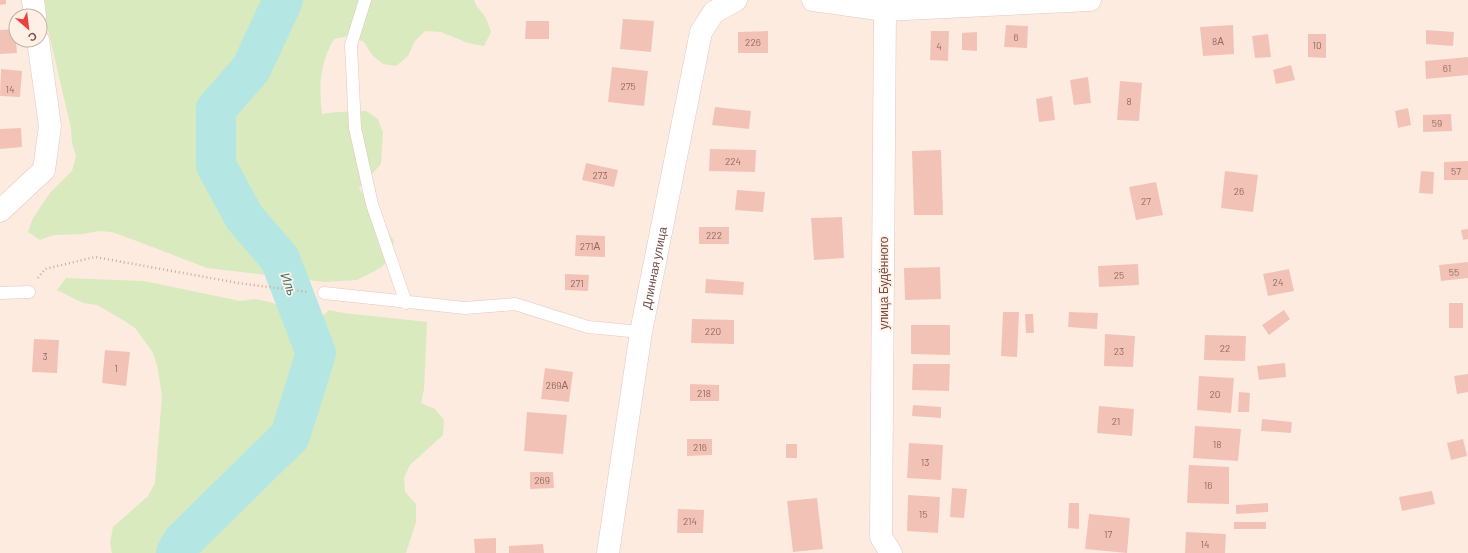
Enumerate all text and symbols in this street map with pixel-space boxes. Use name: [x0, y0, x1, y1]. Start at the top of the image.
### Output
north arrow: [8, 8, 48, 48]
text: С: [26, 30, 39, 45]
house number: 6: [1013, 31, 1019, 43]
house number: 8А: [1212, 35, 1224, 47]
house number: 226: [745, 36, 761, 48]
house number: 10: [1312, 39, 1322, 51]
house number: 4: [936, 40, 942, 52]
house number: 61: [1443, 62, 1451, 74]
house number: 275: [620, 80, 636, 92]
house number: 14: [5, 83, 15, 95]
house number: 8: [1126, 95, 1132, 107]
house number: 59: [1432, 117, 1442, 129]
house number: 224: [725, 155, 741, 167]
house number: 57: [1451, 165, 1461, 177]
house number: 273: [592, 169, 608, 181]
house number: 26: [1234, 185, 1244, 197]
house number: 27: [1141, 195, 1151, 207]
street label: Длинная улица: [639, 225, 669, 310]
house number: 222: [706, 229, 722, 241]
street label: улица Будённого: [876, 236, 891, 330]
house number: 271А: [580, 240, 600, 252]
house number: 55: [1449, 266, 1459, 278]
house number: 25: [1114, 269, 1124, 281]
water label: Иль: [277, 270, 301, 298]
house number: 24: [1273, 276, 1283, 288]
house number: 271: [570, 277, 584, 289]
house number: 220: [705, 325, 721, 337]
house number: 22: [1220, 342, 1230, 354]
house number: 23: [1114, 345, 1124, 357]
house number: 3: [42, 350, 48, 362]
house number: 1: [114, 362, 118, 374]
house number: 269А: [546, 379, 569, 391]
house number: 218: [697, 387, 711, 399]
house number: 20: [1209, 388, 1221, 400]
house number: 21: [1112, 415, 1120, 427]
house number: 18: [1213, 438, 1221, 450]
house number: 216: [693, 441, 707, 453]
house number: 13: [921, 456, 929, 468]
house number: 269: [534, 474, 550, 486]
house number: 16: [1204, 479, 1212, 491]
house number: 15: [919, 508, 927, 520]
house number: 214: [683, 515, 697, 527]
house number: 17: [1104, 528, 1112, 540]
house number: 14: [1200, 538, 1210, 550]

